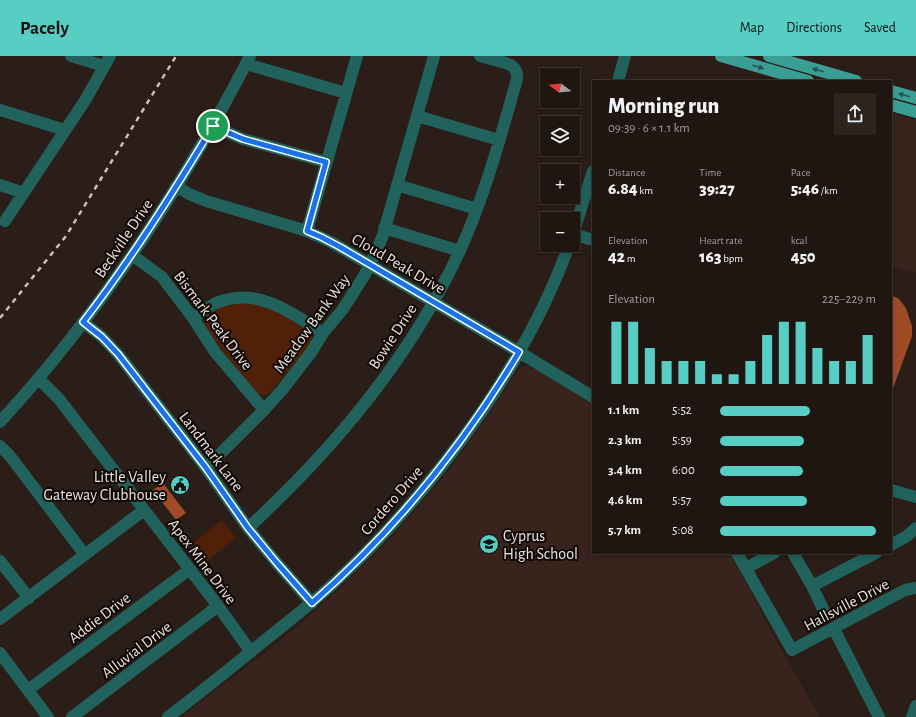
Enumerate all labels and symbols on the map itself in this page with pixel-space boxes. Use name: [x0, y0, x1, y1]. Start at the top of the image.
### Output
one-way arrow: [752, 64, 764, 70]
one-way arrow: [812, 67, 824, 73]
north arrow: [540, 68, 580, 108]
one-way arrow: [897, 92, 909, 98]
pin: [196, 109, 230, 143]
street label: Beckville Drive: [92, 196, 156, 281]
street label: Cloud Peak Drive: [349, 231, 448, 297]
street label: Bismark Peak Drive: [171, 268, 255, 373]
street label: Meadow Bank Way: [271, 271, 354, 377]
street label: Bowie Drive: [366, 301, 420, 372]
street label: Landmark Lane: [176, 409, 246, 494]
street label: Cordero Drive: [358, 463, 426, 538]
place label: Little Valley Gateway Clubhouse: [43, 469, 166, 504]
public building icon: Little Valley Gateway Clubhouse: [169, 474, 191, 496]
street label: Apex Mine Drive: [165, 516, 239, 607]
place label: Cyprus High School: [503, 528, 578, 562]
school or university icon: Cyprus High School: [478, 533, 500, 555]
street label: Hallsville Drive: [801, 576, 892, 634]
street label: Addie Drive: [66, 590, 133, 646]
street label: Alluvial Drive: [99, 618, 175, 681]

